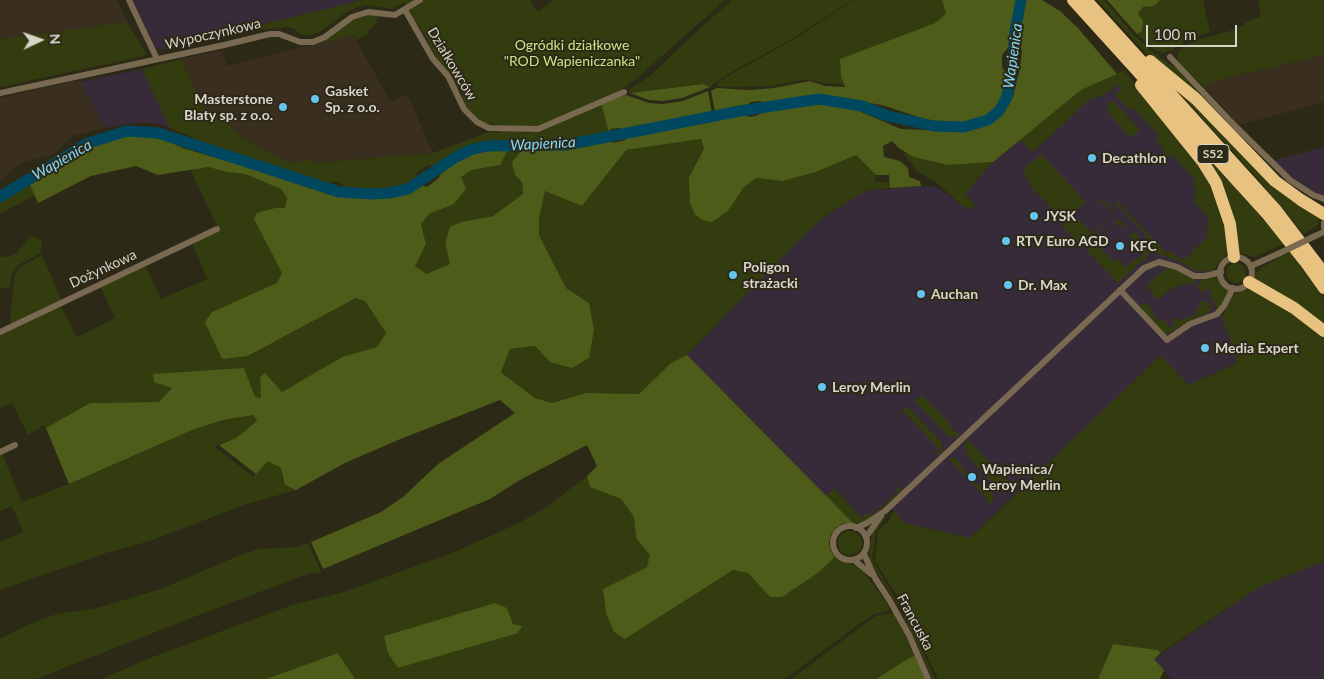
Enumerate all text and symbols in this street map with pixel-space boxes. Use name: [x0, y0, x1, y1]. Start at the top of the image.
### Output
north arrow: [15, 15, 65, 65]
street label: Wypoczynkowa: [163, 15, 263, 53]
scale bar: [1149, 15, 1240, 47]
water label: Wapienica: [1000, 22, 1026, 90]
street label: Działkowców: [424, 24, 480, 104]
text: 100 m: [1154, 25, 1196, 43]
text: N: [47, 33, 64, 45]
park label: Ogródki działkowe "ROD Wapieniczanka": [504, 37, 640, 70]
place label: Gasket Sp. z o.o.: [325, 83, 380, 115]
place label: Masterstone Blaty sp. z o.o.: [184, 91, 273, 124]
marker: Gasket Sp. z o.o.: [309, 93, 321, 105]
marker: Masterstone Blaty sp. z o.o.: [277, 101, 289, 113]
water label: Wapienica: [510, 133, 576, 155]
water label: Wapienica: [29, 136, 95, 184]
road number: S52: [1197, 144, 1229, 164]
place label: Decathlon: [1102, 150, 1166, 166]
marker: Decathlon: [1086, 152, 1098, 164]
place label: JYSK: [1044, 208, 1076, 224]
marker: JYSK: [1028, 210, 1040, 222]
place label: RTV Euro AGD: [1016, 233, 1109, 249]
marker: RTV Euro AGD: [1000, 235, 1012, 247]
place label: KFC: [1130, 238, 1157, 254]
marker: KFC: [1114, 240, 1126, 252]
street label: Dożynkowa: [67, 246, 139, 292]
place label: Poligon strażacki: [743, 259, 798, 292]
marker: Poligon strażacki: [727, 269, 739, 281]
place label: Dr. Max: [1018, 277, 1067, 293]
marker: Dr. Max: [1002, 279, 1014, 291]
place label: Auchan: [931, 286, 978, 302]
marker: Auchan: [915, 288, 927, 300]
place label: Media Expert: [1215, 340, 1299, 356]
marker: Media Expert: [1199, 342, 1211, 354]
place label: Leroy Merlin: [832, 379, 911, 395]
marker: Leroy Merlin: [816, 381, 828, 393]
place label: Wapienica/ Leroy Merlin: [982, 461, 1061, 494]
marker: Wapienica/ Leroy Merlin: [966, 471, 978, 483]
street label: Francuska: [893, 591, 937, 653]

